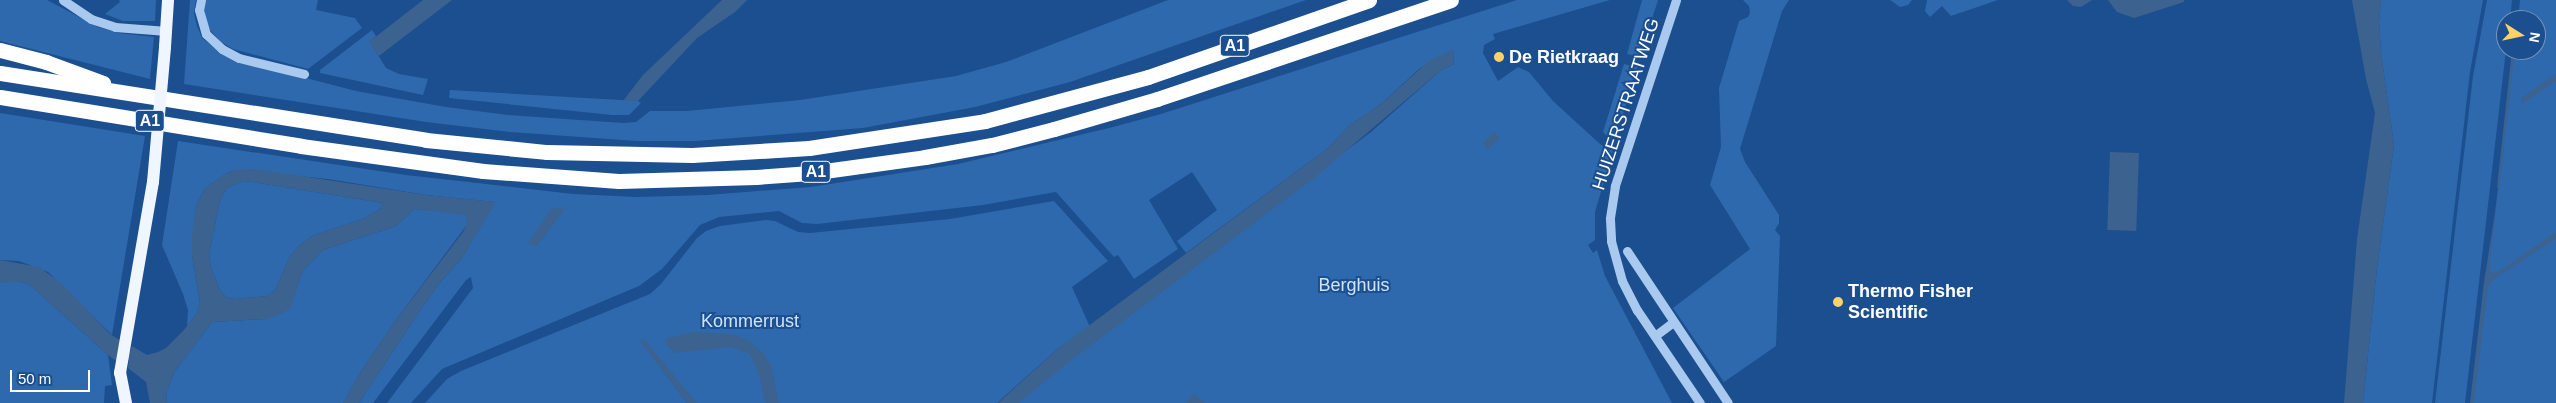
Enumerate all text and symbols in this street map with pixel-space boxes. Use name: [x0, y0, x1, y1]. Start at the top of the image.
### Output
north arrow: [2496, 10, 2546, 60]
street label: HUIZERSTRAATWEG: [1588, 15, 1664, 193]
text: N: [2526, 31, 2544, 44]
road number: A1: [1219, 32, 1251, 59]
place label: De Rietkraag: [1509, 46, 1619, 68]
marker: De Rietkraag: [1493, 51, 1505, 63]
road number: A1: [134, 108, 166, 134]
road number: A1: [800, 158, 832, 186]
park label: Berghuis: [1318, 274, 1390, 296]
place label: Thermo Fisher Scientific: [1848, 281, 1973, 324]
marker: Thermo Fisher Scientific: [1832, 296, 1844, 308]
park label: Kommerrust: [701, 310, 799, 332]
scale bar: [12, 360, 92, 392]
text: 50 m: [18, 370, 51, 387]

